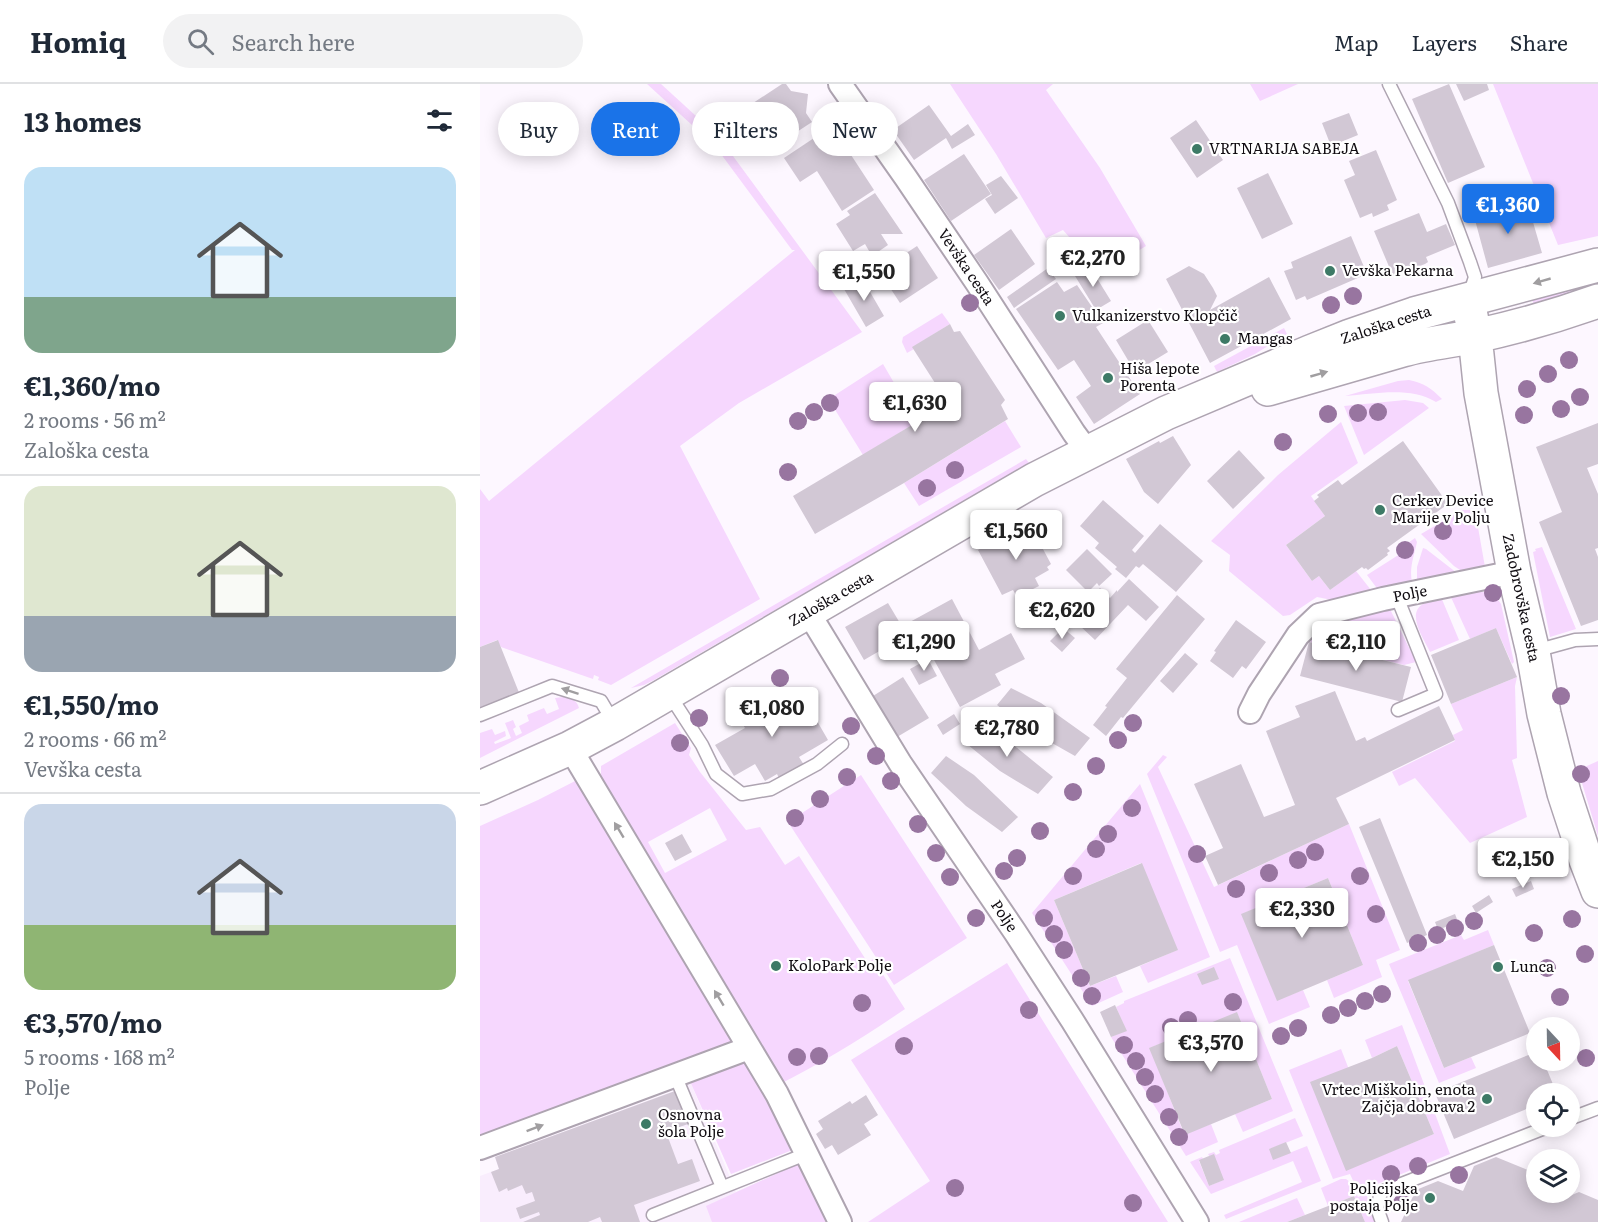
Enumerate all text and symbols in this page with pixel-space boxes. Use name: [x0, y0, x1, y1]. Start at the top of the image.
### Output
search box: [163, 14, 583, 68]
text: Homiq: [30, 20, 127, 62]
icon: search: [184, 25, 217, 58]
text: Search here: [232, 25, 355, 58]
text: Map: [1334, 26, 1379, 57]
text: Layers: [1412, 26, 1477, 57]
text: Share: [1510, 26, 1568, 57]
text: 13 homes: [24, 101, 142, 140]
chip: Buy: [498, 102, 579, 156]
chip: Rent: [591, 102, 680, 156]
chip: Filters: [692, 102, 799, 156]
chip: New: [811, 102, 898, 156]
icon: filters: [423, 104, 456, 137]
place label: VRTNARIJA SABEJA: [1209, 136, 1359, 159]
marker: VRTNARIJA SABEJA: [1190, 142, 1204, 156]
pin: €1,360: [1459, 184, 1557, 235]
text: €1,360: [1476, 188, 1540, 218]
icon: home: [186, 206, 294, 314]
street label: Vevška cesta: [933, 223, 1002, 310]
pin: €2,270: [1044, 237, 1142, 288]
text: €2,270: [1061, 241, 1125, 271]
pin: €1,550: [815, 251, 913, 302]
text: €1,550: [833, 255, 895, 285]
place label: Vevška Pekarna: [1342, 258, 1454, 281]
marker: Vevška Pekarna: [1323, 264, 1337, 278]
one-way arrow: [1533, 277, 1551, 286]
street label: Zaloška cesta: [1337, 298, 1435, 349]
place label: Vulkanizerstvo Klopčič: [1072, 303, 1238, 326]
marker: Vulkanizerstvo Klopčič: [1053, 309, 1067, 323]
place label: Mangas: [1237, 326, 1293, 349]
marker: Mangas: [1218, 332, 1232, 346]
place label: Hiša lepote Porenta: [1120, 356, 1200, 396]
text: €1,360/mo: [24, 365, 161, 404]
one-way arrow: [1310, 369, 1328, 378]
marker: Hiša lepote Porenta: [1101, 371, 1115, 385]
pin: €1,630: [866, 382, 964, 433]
text: €1,630: [883, 386, 947, 416]
text: 2 rooms · 56 m²: [24, 404, 166, 434]
text: Zaloška cesta: [24, 434, 149, 464]
place label: Cerkev Device Marije v Polju: [1392, 488, 1494, 528]
marker: Cerkev Device Marije v Polju: [1373, 503, 1387, 517]
pin: €1,560: [967, 510, 1065, 561]
text: €1,560: [984, 514, 1048, 544]
icon: home: [186, 525, 294, 633]
street label: Zadobrovška cesta: [1498, 531, 1548, 665]
street label: Zaloška cesta: [784, 564, 877, 631]
street label: Polje: [1391, 578, 1429, 607]
pin: €2,620: [1013, 589, 1111, 640]
text: €2,620: [1029, 593, 1095, 623]
pin: €1,290: [875, 621, 973, 672]
pin: €2,110: [1307, 621, 1405, 672]
text: €1,290: [892, 625, 956, 655]
text: €2,110: [1326, 625, 1386, 655]
text: €1,550/mo: [24, 684, 159, 723]
one-way arrow: [561, 686, 579, 696]
pin: €1,080: [723, 687, 821, 738]
text: €1,080: [739, 691, 805, 721]
pin: €2,780: [958, 707, 1056, 758]
text: €2,780: [975, 711, 1039, 741]
text: 2 rooms · 66 m²: [24, 723, 166, 753]
text: Vevška cesta: [24, 753, 142, 783]
one-way arrow: [614, 821, 624, 838]
pin: €2,150: [1474, 838, 1572, 889]
text: €2,150: [1492, 842, 1554, 872]
icon: home: [186, 843, 294, 951]
pin: €2,330: [1253, 888, 1351, 939]
text: €2,330: [1269, 892, 1335, 922]
street label: Polje: [986, 894, 1025, 936]
place label: KoloPark Polje: [788, 953, 892, 976]
place label: Lunca: [1510, 954, 1555, 977]
marker: KoloPark Polje: [769, 959, 783, 973]
marker: Lunca: [1491, 960, 1505, 974]
one-way arrow: [714, 990, 725, 1006]
text: €3,570/mo: [24, 1002, 162, 1041]
north arrow: [1526, 1017, 1580, 1071]
map controls: [1526, 1017, 1580, 1203]
pin: €3,570: [1162, 1022, 1260, 1073]
text: €3,570: [1178, 1026, 1244, 1056]
text: 5 rooms · 168 m²: [24, 1041, 175, 1071]
text: Polje: [24, 1071, 70, 1101]
place label: Vrtec Miškolin, enota Zajčja dobrava 2: [1322, 1077, 1476, 1117]
button: locate: [1526, 1083, 1580, 1137]
marker: Vrtec Miškolin, enota Zajčja dobrava 2: [1480, 1092, 1494, 1106]
place label: Osnovna šola Polje: [658, 1102, 724, 1142]
marker: Osnovna šola Polje: [639, 1117, 653, 1131]
one-way arrow: [526, 1123, 544, 1132]
button: layers: [1526, 1149, 1580, 1203]
place label: Policijska postaja Polje: [1330, 1176, 1419, 1216]
marker: Policijska postaja Polje: [1423, 1191, 1437, 1205]

